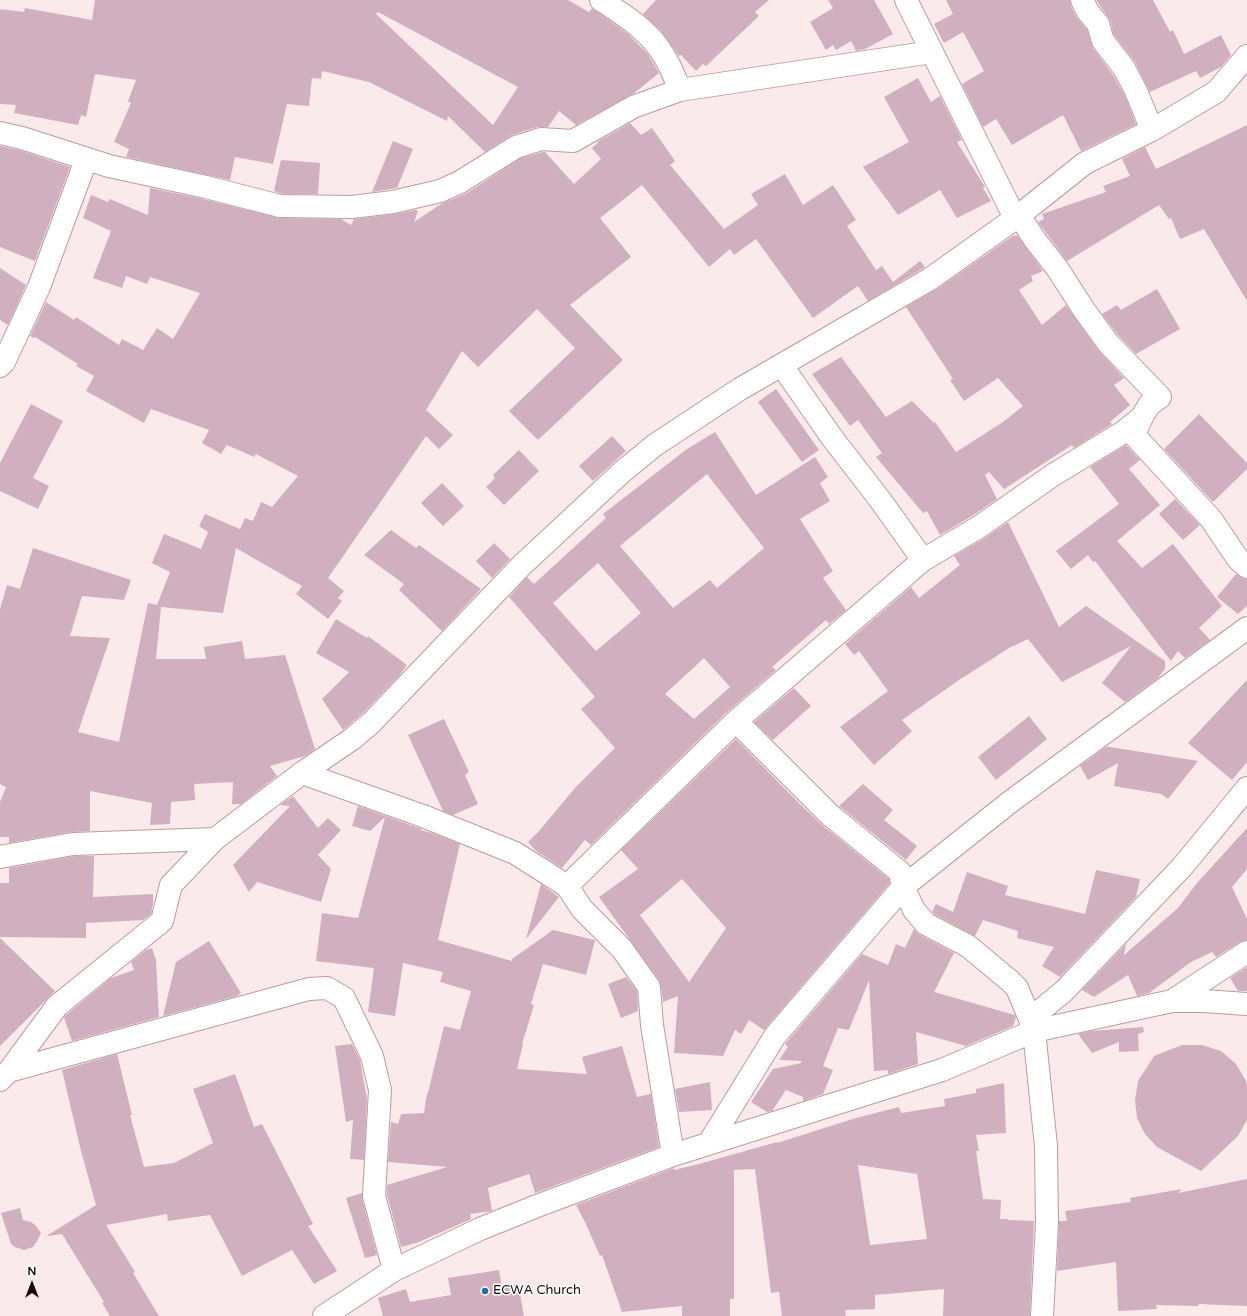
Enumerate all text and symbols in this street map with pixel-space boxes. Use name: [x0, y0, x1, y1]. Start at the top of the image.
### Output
north arrow: [12, 1264, 52, 1304]
text: N: [28, 1265, 36, 1278]
place label: ECWA Church: [493, 1283, 581, 1299]
marker: ECWA Church: [480, 1286, 490, 1296]

